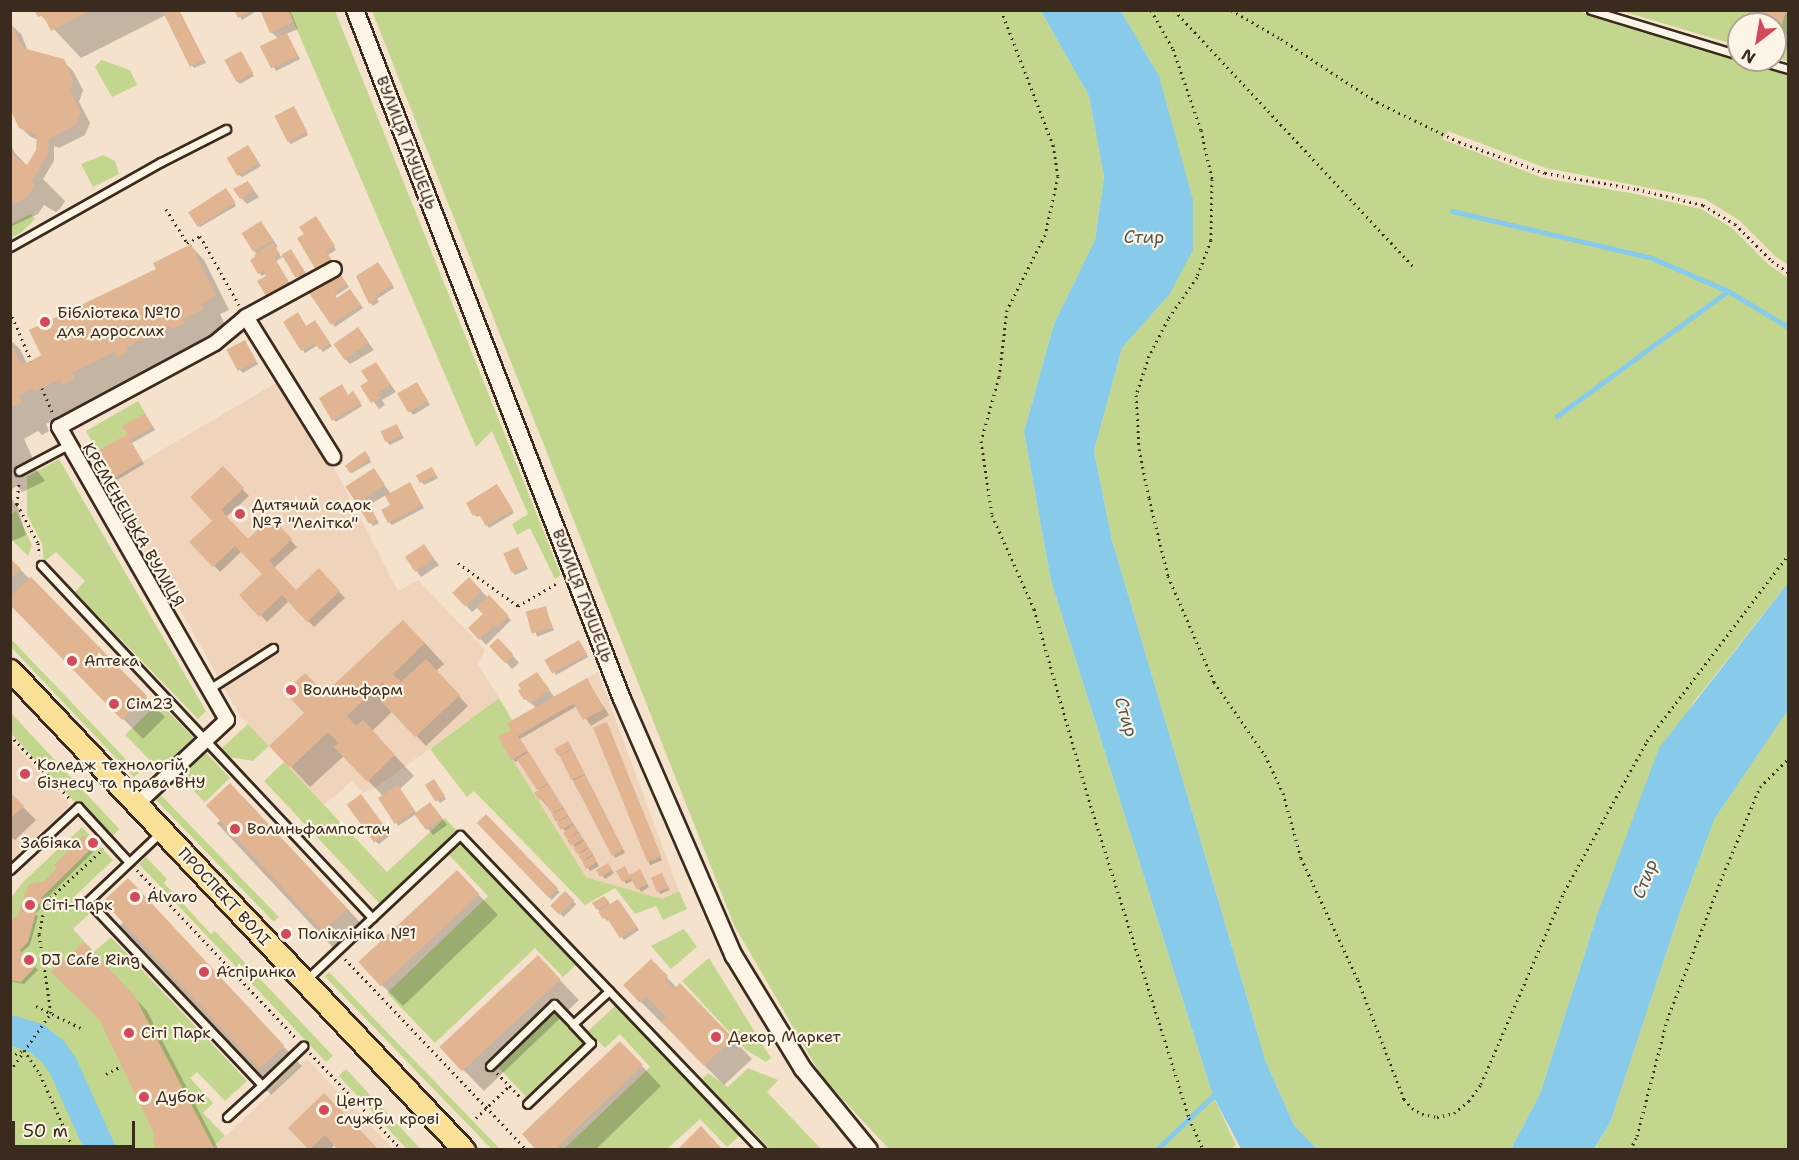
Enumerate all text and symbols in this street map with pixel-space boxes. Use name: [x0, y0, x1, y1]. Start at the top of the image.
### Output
north arrow: [1727, 12, 1787, 72]
text: N: [1738, 44, 1759, 68]
street label: ВУЛИЦЯ ГЛУШЕЦЬ: [372, 73, 440, 213]
water label: Стир: [1124, 226, 1164, 248]
place label: Бібліотека №10 для дорослих: [57, 303, 181, 341]
marker: Бібліотека №10 для дорослих: [38, 315, 52, 329]
street label: КРЕМЕНЕЦЬКА ВУЛИЦЯ: [78, 440, 188, 610]
place label: Дитячий садок №7 "Лелітка": [252, 495, 371, 533]
marker: Дитячий садок №7 "Лелітка": [233, 507, 247, 521]
street label: ВУЛИЦЯ ГЛУШЕЦЬ: [548, 526, 616, 666]
place label: Аптека: [84, 651, 139, 671]
marker: Аптека: [65, 654, 79, 668]
place label: Волиньфарм: [303, 680, 403, 700]
marker: Волиньфарм: [284, 683, 298, 697]
place label: Сім23: [126, 694, 174, 714]
water label: Стир: [1110, 694, 1142, 740]
marker: Сім23: [107, 697, 121, 711]
place label: Коледж технологій, бізнесу та права ВНУ: [37, 755, 206, 793]
marker: Коледж технологій, бізнесу та права ВНУ: [18, 767, 32, 781]
place label: Волиньфампостач: [247, 819, 390, 839]
marker: Волиньфампостач: [228, 822, 242, 836]
place label: Забіяка: [20, 833, 81, 853]
marker: Забіяка: [86, 836, 100, 850]
street label: ПРОСПЕКТ ВОЛІ: [174, 844, 274, 950]
water label: Стир: [1628, 856, 1662, 902]
place label: Alvaro: [147, 887, 197, 907]
marker: Alvaro: [128, 890, 142, 904]
place label: Сіті-Парк: [42, 895, 112, 915]
marker: Сіті-Парк: [23, 898, 37, 912]
place label: Поліклініка №1: [298, 924, 416, 944]
marker: Поліклініка №1: [279, 927, 293, 941]
place label: DJ Cafe Ring: [41, 950, 140, 970]
marker: DJ Cafe Ring: [22, 953, 36, 967]
place label: Аспіринка: [216, 962, 296, 982]
marker: Аспіринка: [197, 965, 211, 979]
place label: Сіті Парк: [141, 1023, 211, 1043]
marker: Сіті Парк: [122, 1026, 136, 1040]
place label: Декор Маркет: [728, 1027, 841, 1047]
marker: Декор Маркет: [709, 1030, 723, 1044]
place label: Дубок: [156, 1087, 205, 1107]
marker: Дубок: [137, 1090, 151, 1104]
place label: Центр служби крові: [336, 1091, 440, 1129]
marker: Центр служби крові: [317, 1103, 331, 1117]
scale bar: [15, 1109, 138, 1147]
text: 50 m: [23, 1119, 68, 1143]

